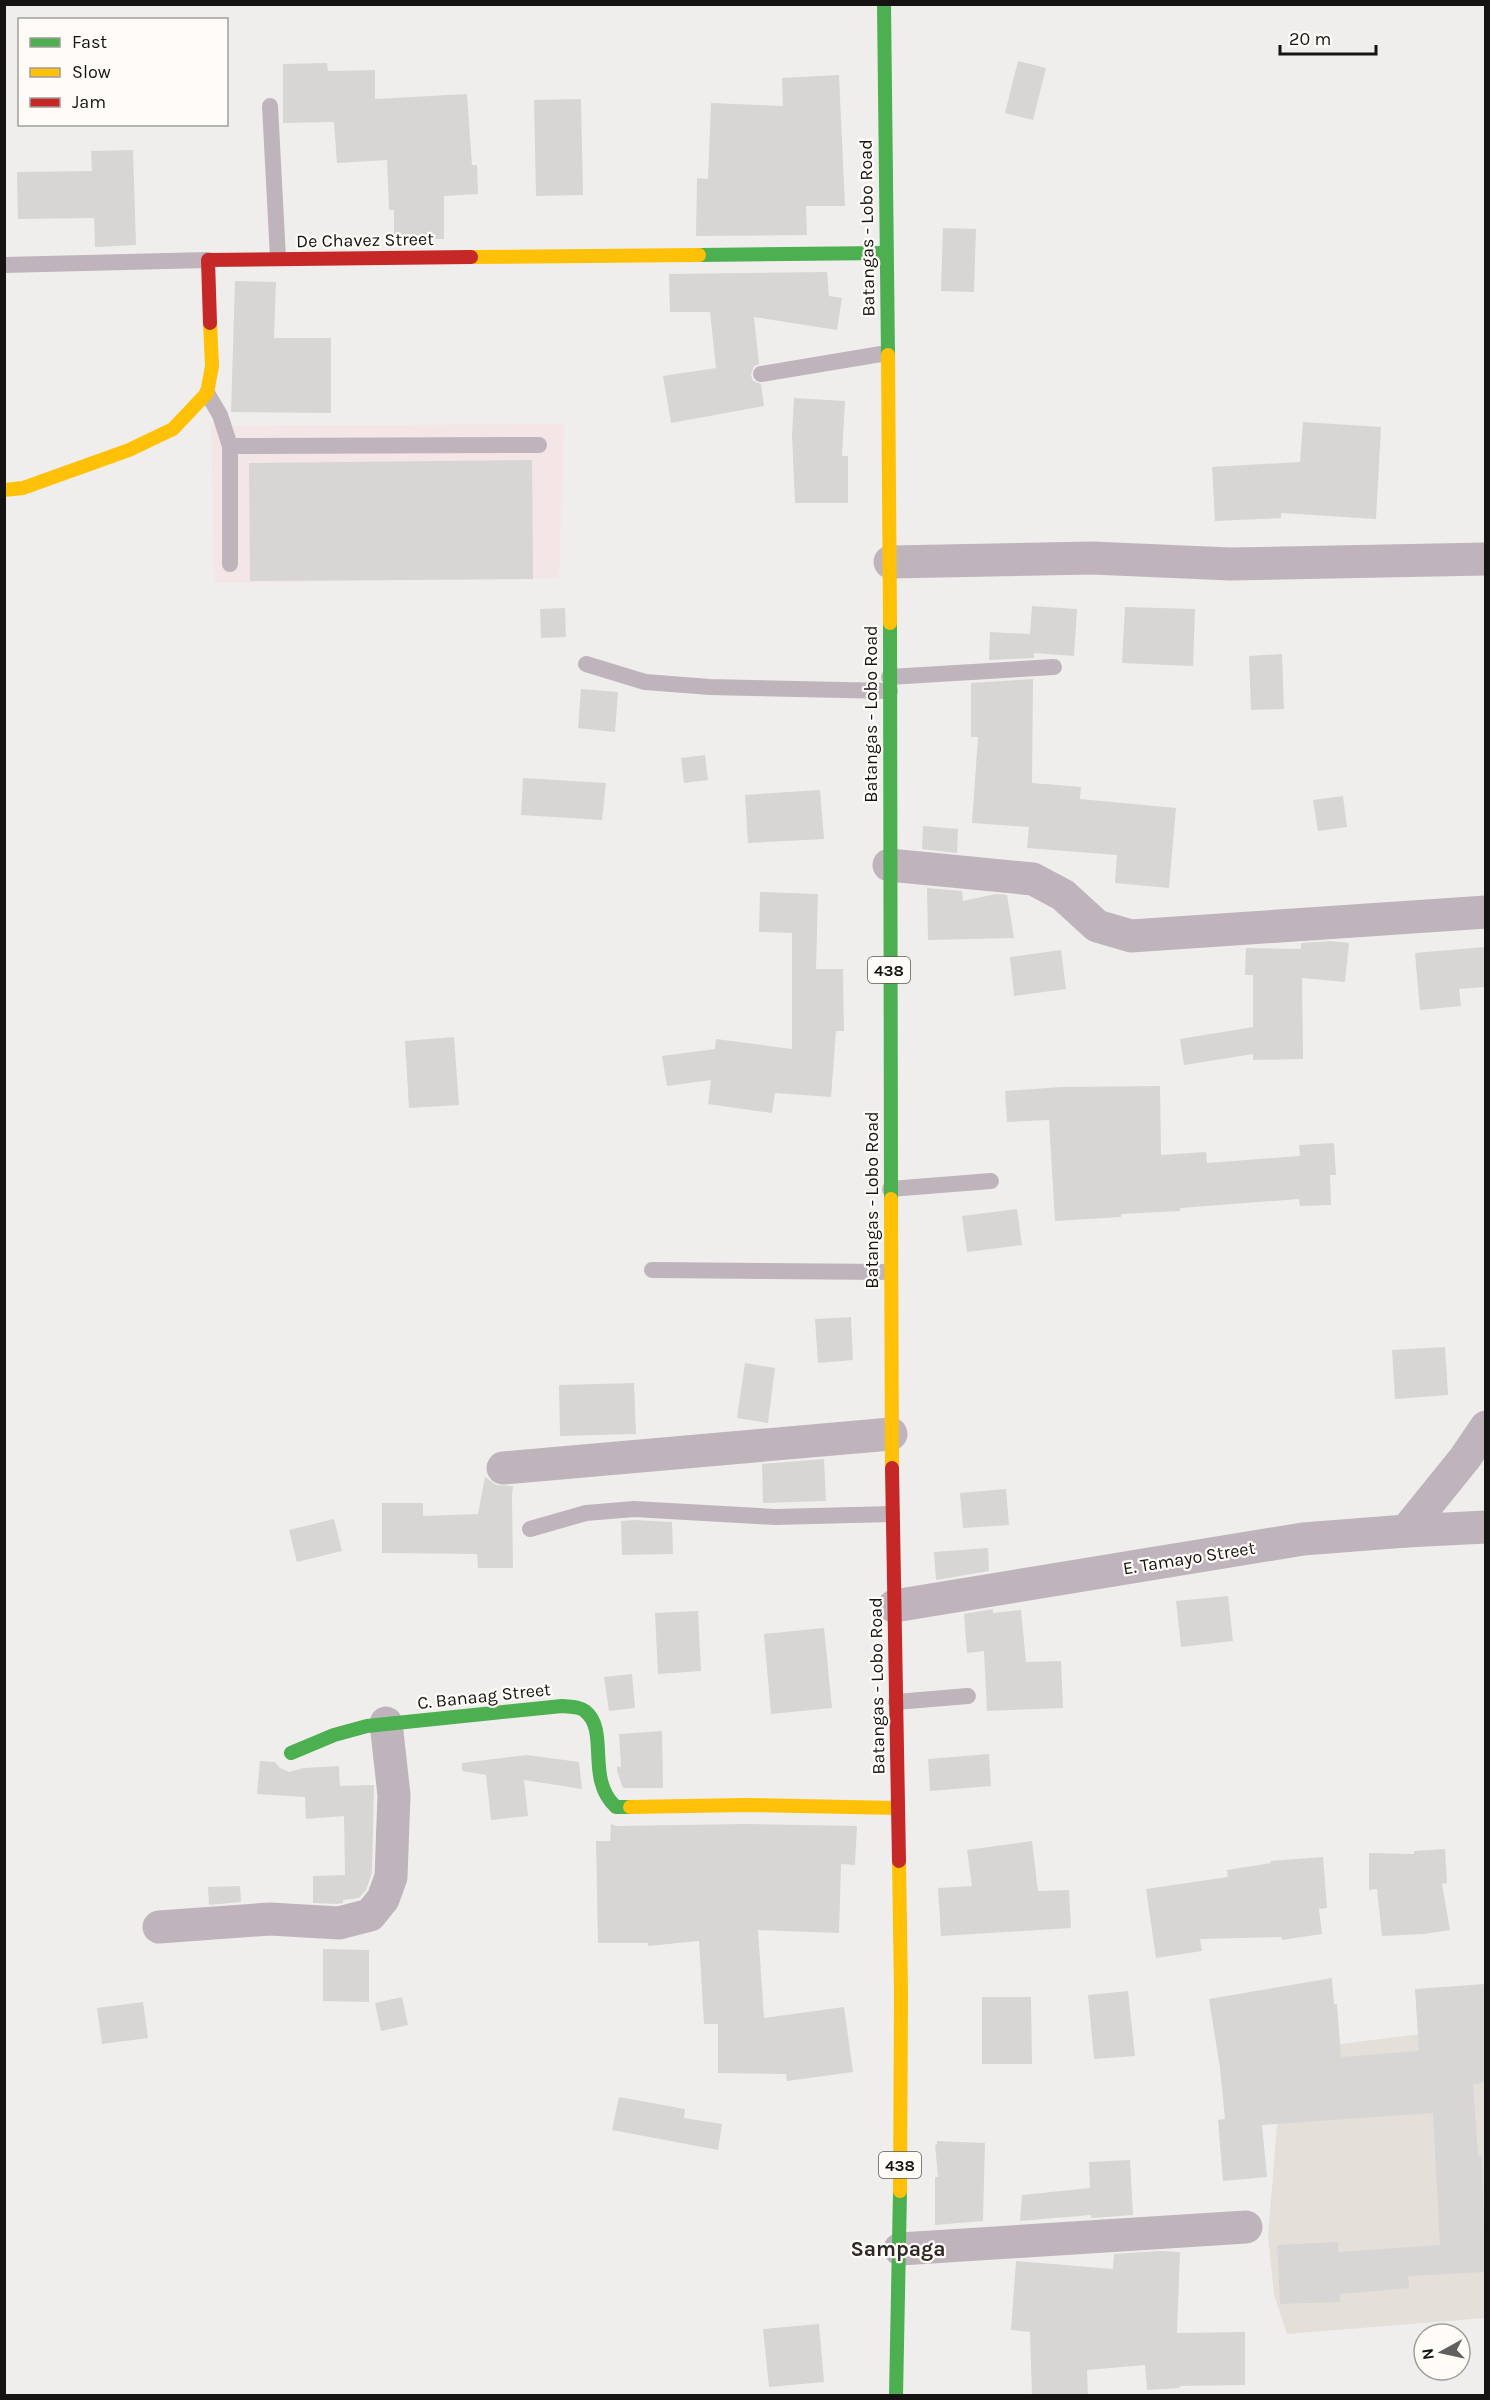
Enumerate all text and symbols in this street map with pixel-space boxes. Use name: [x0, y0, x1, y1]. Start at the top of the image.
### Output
legend: [18, 18, 228, 126]
scale bar: [1280, 18, 1376, 56]
text: 20 m: [1289, 28, 1331, 50]
text: Fast: [72, 31, 107, 53]
text: Slow: [72, 61, 111, 83]
text: Jam: [72, 91, 106, 113]
street label: Batangas - Lobo Road: [854, 139, 880, 317]
street label: De Chavez Street: [296, 228, 434, 252]
street label: Batangas - Lobo Road: [860, 625, 882, 803]
road number: 438: [868, 957, 910, 983]
street label: Batangas - Lobo Road: [861, 1111, 883, 1289]
street label: E. Tamayo Street: [1121, 1537, 1257, 1579]
street label: Batangas - Lobo Road: [864, 1597, 890, 1775]
street label: C. Banaag Street: [416, 1678, 552, 1714]
road number: 438: [879, 2152, 921, 2178]
district label: Sampaga: [850, 2237, 946, 2261]
north arrow: [1412, 2322, 1472, 2382]
text: N: [1417, 2347, 1438, 2361]

